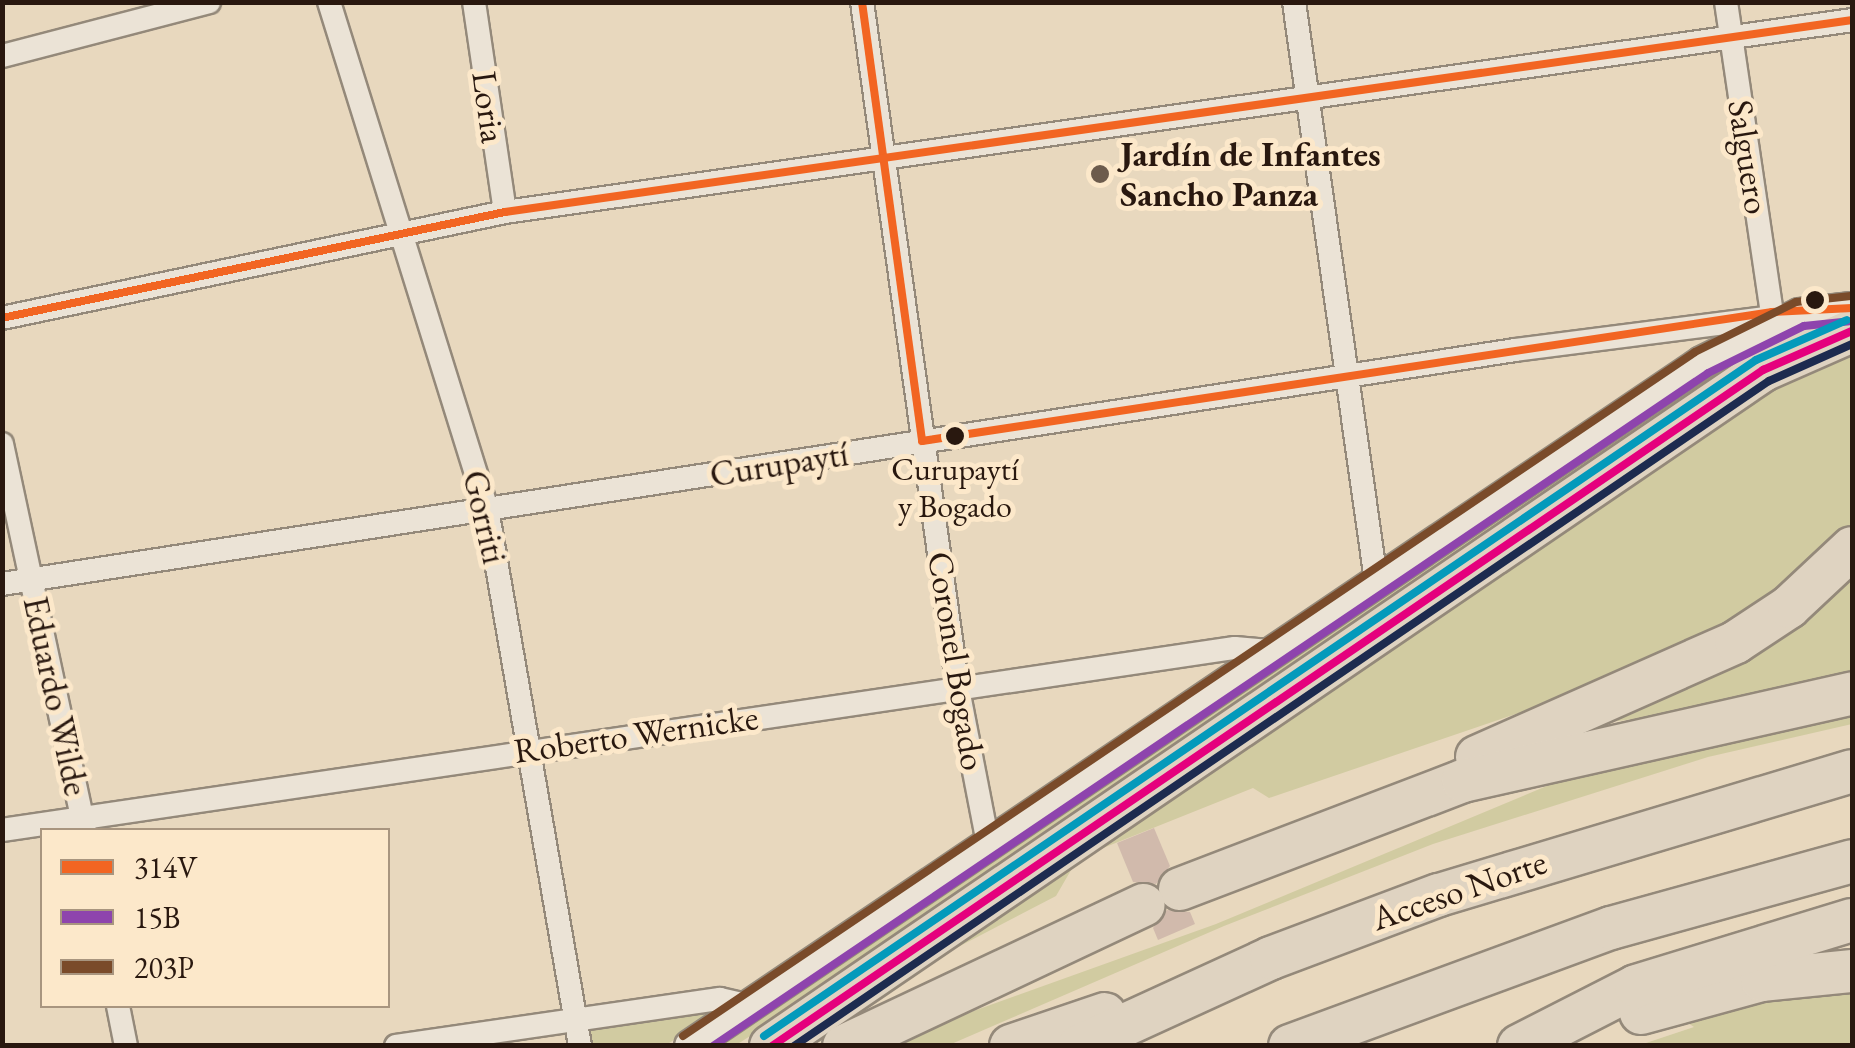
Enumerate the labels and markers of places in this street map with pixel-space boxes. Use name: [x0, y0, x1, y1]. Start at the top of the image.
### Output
place label: Jardín de Infantes Sancho Panza: [1120, 133, 1381, 215]
marker: Jardín de Infantes Sancho Panza: [1089, 163, 1111, 185]
unlabelled marker: [1805, 290, 1825, 310]
marker: Curupaytí y Bogado: [945, 426, 965, 446]
place label: Curupaytí y Bogado: [891, 451, 1019, 526]

